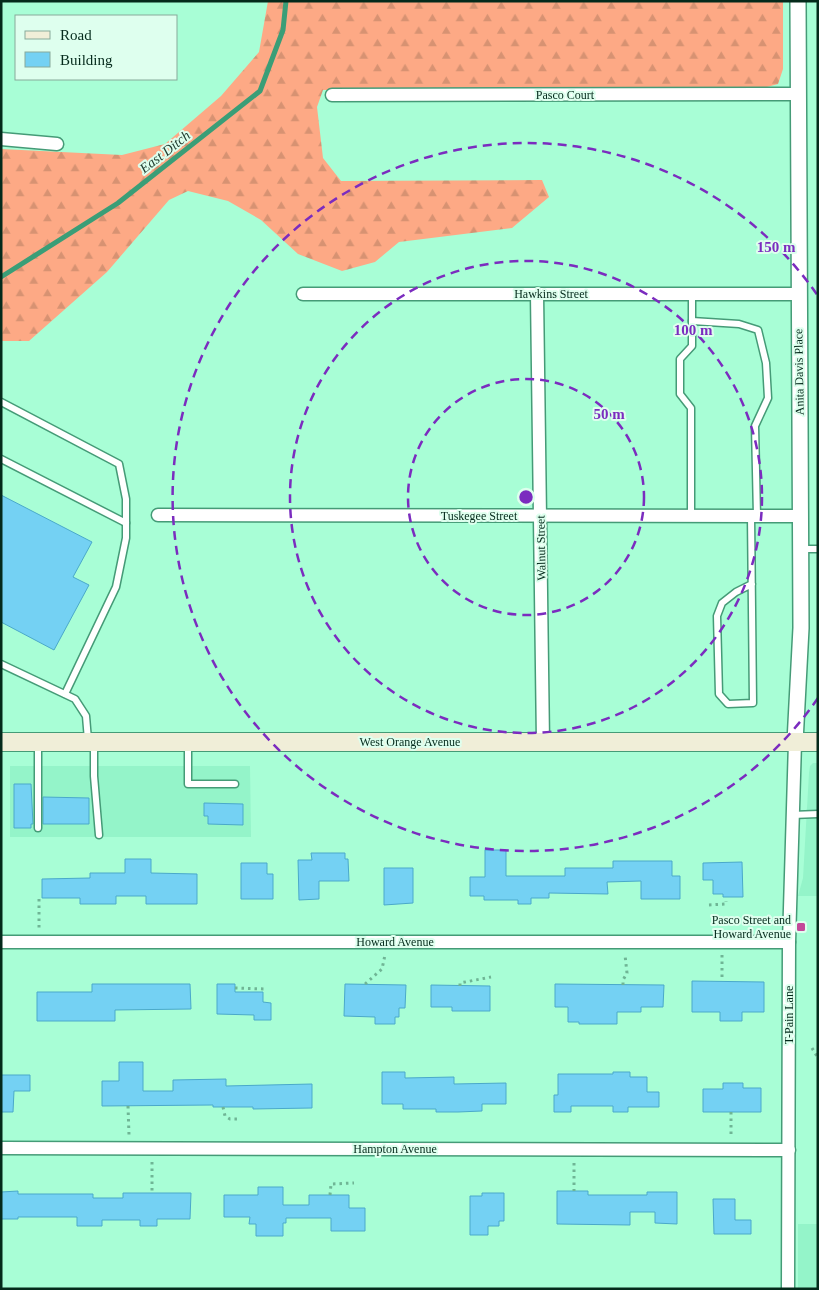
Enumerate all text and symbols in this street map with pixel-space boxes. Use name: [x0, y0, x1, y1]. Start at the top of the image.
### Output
legend: [15, 15, 178, 80]
text: Road: [60, 27, 92, 43]
text: Building: [60, 52, 113, 68]
street label: Pasco Court: [536, 88, 595, 102]
water label: East Ditch: [136, 128, 193, 177]
text: 150 m: [757, 239, 796, 255]
street label: Hawkins Street: [514, 287, 588, 301]
text: 100 m: [674, 322, 713, 338]
street label: Anita Davis Place: [791, 329, 807, 415]
text: 50 m: [593, 406, 625, 422]
centre of rings: [517, 488, 535, 506]
street label: Tuskegee Street: [441, 509, 518, 523]
street label: Walnut Street: [533, 515, 549, 581]
street label: West Orange Avenue: [360, 735, 460, 749]
place label: Pasco Street and Howard Avenue: [712, 913, 791, 941]
marker: Pasco Street and Howard Avenue: [795, 921, 807, 933]
street label: Howard Avenue: [356, 935, 434, 949]
street label: T-Pain Lane: [782, 986, 796, 1044]
street label: Hampton Avenue: [353, 1142, 437, 1156]

